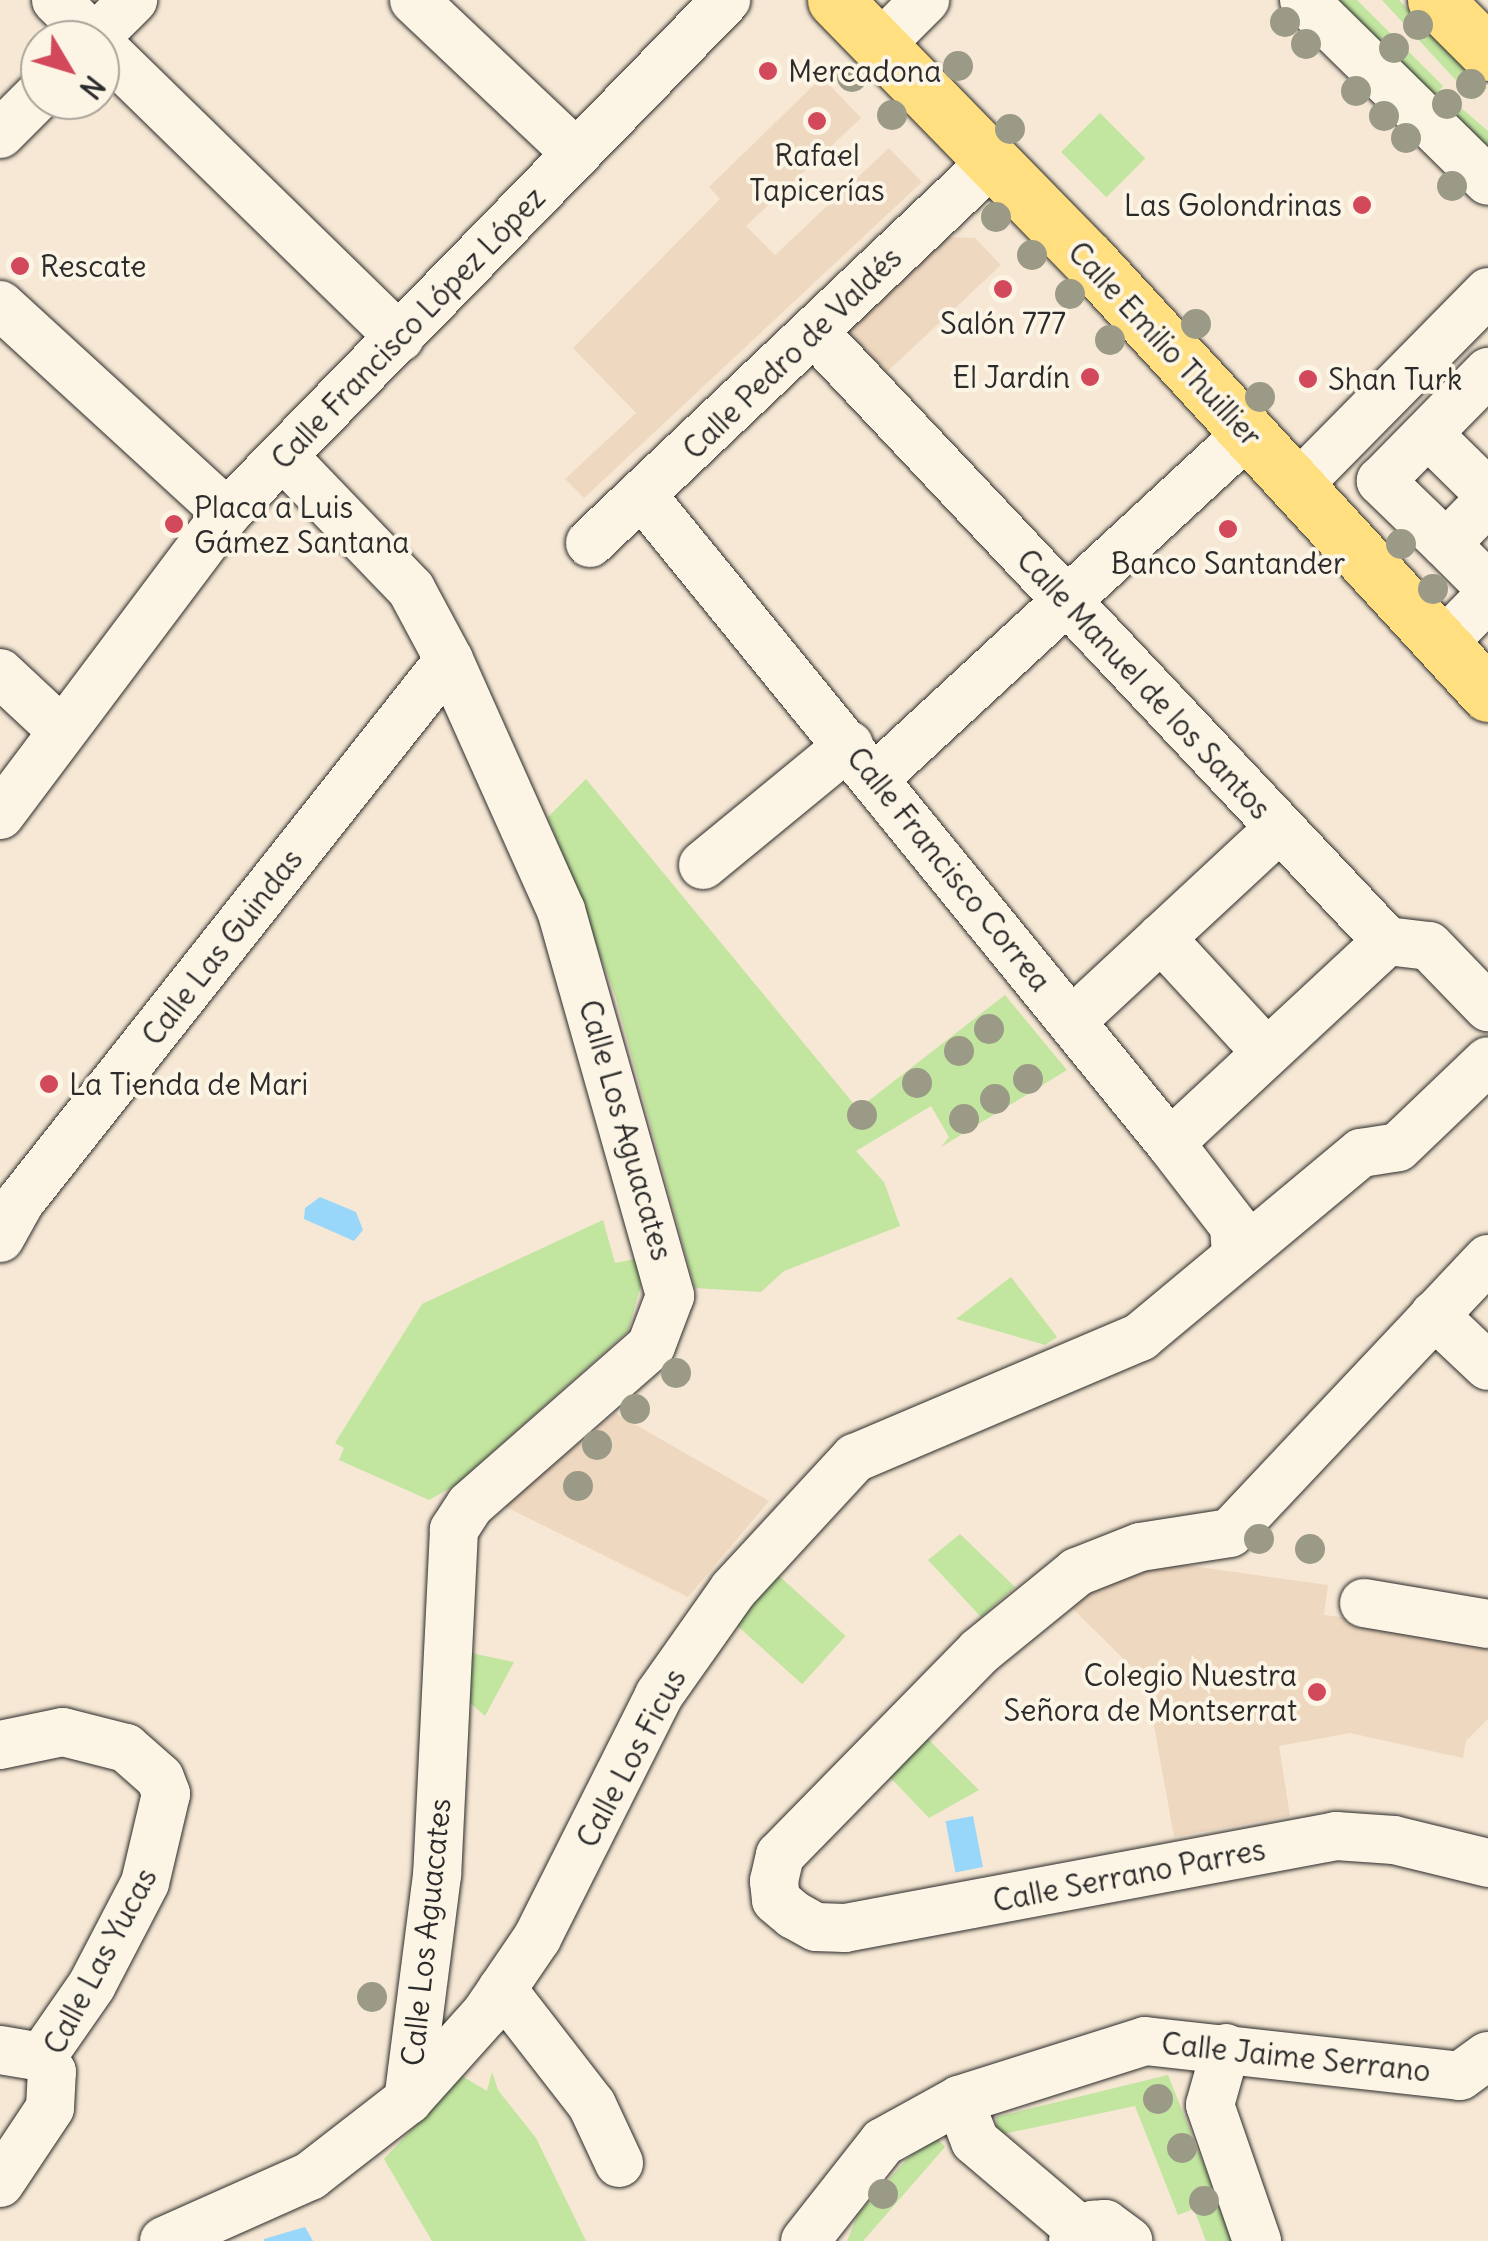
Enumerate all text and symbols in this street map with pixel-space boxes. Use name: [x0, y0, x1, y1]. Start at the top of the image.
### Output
north arrow: [20, 20, 120, 120]
place label: Mercadona: [788, 53, 941, 89]
marker: Mercadona: [757, 60, 779, 82]
text: N: [72, 69, 112, 106]
marker: Rafael Tapicerías: [806, 110, 828, 132]
place label: Rafael Tapicerías: [749, 137, 885, 208]
street label: Calle Francisco López López: [264, 179, 552, 477]
place label: Las Golondrinas: [1124, 187, 1342, 223]
marker: Las Golondrinas: [1351, 194, 1373, 216]
street label: Calle Emilio Thuillier: [1061, 234, 1269, 454]
street label: Calle Pedro de Valdés: [675, 239, 909, 467]
place label: Rescate: [40, 248, 146, 284]
marker: Rescate: [9, 255, 31, 277]
marker: Salón 777: [992, 278, 1014, 300]
place label: Salón 777: [940, 305, 1066, 341]
place label: El Jardín: [953, 359, 1070, 395]
place label: Shan Turk: [1328, 361, 1462, 397]
marker: El Jardín: [1079, 366, 1101, 388]
marker: Shan Turk: [1297, 368, 1319, 390]
place label: Placa a Luis Gámez Santana: [194, 489, 409, 560]
marker: Placa a Luis Gámez Santana: [163, 513, 185, 535]
marker: Banco Santander: [1217, 518, 1239, 540]
street label: Calle Manuel de los Santos: [1009, 542, 1279, 826]
place label: Banco Santander: [1111, 545, 1345, 581]
street label: Calle Francisco Correa: [840, 740, 1058, 998]
street label: Calle Las Guindas: [134, 842, 310, 1052]
street label: Calle Los Aguacates: [572, 996, 680, 1264]
place label: La Tienda de Mari: [69, 1066, 308, 1102]
marker: La Tienda de Mari: [38, 1073, 60, 1095]
place label: Colegio Nuestra Señora de Montserrat: [1004, 1657, 1297, 1728]
street label: Calle Los Ficus: [569, 1663, 693, 1853]
marker: Colegio Nuestra Señora de Montserrat: [1306, 1681, 1328, 1703]
street label: Calle Los Aguacates: [394, 1796, 458, 2068]
street label: Calle Serrano Parres: [990, 1831, 1268, 1919]
street label: Calle Las Yucas: [36, 1862, 164, 2060]
street label: Calle Jaime Serrano: [1160, 2025, 1432, 2089]

